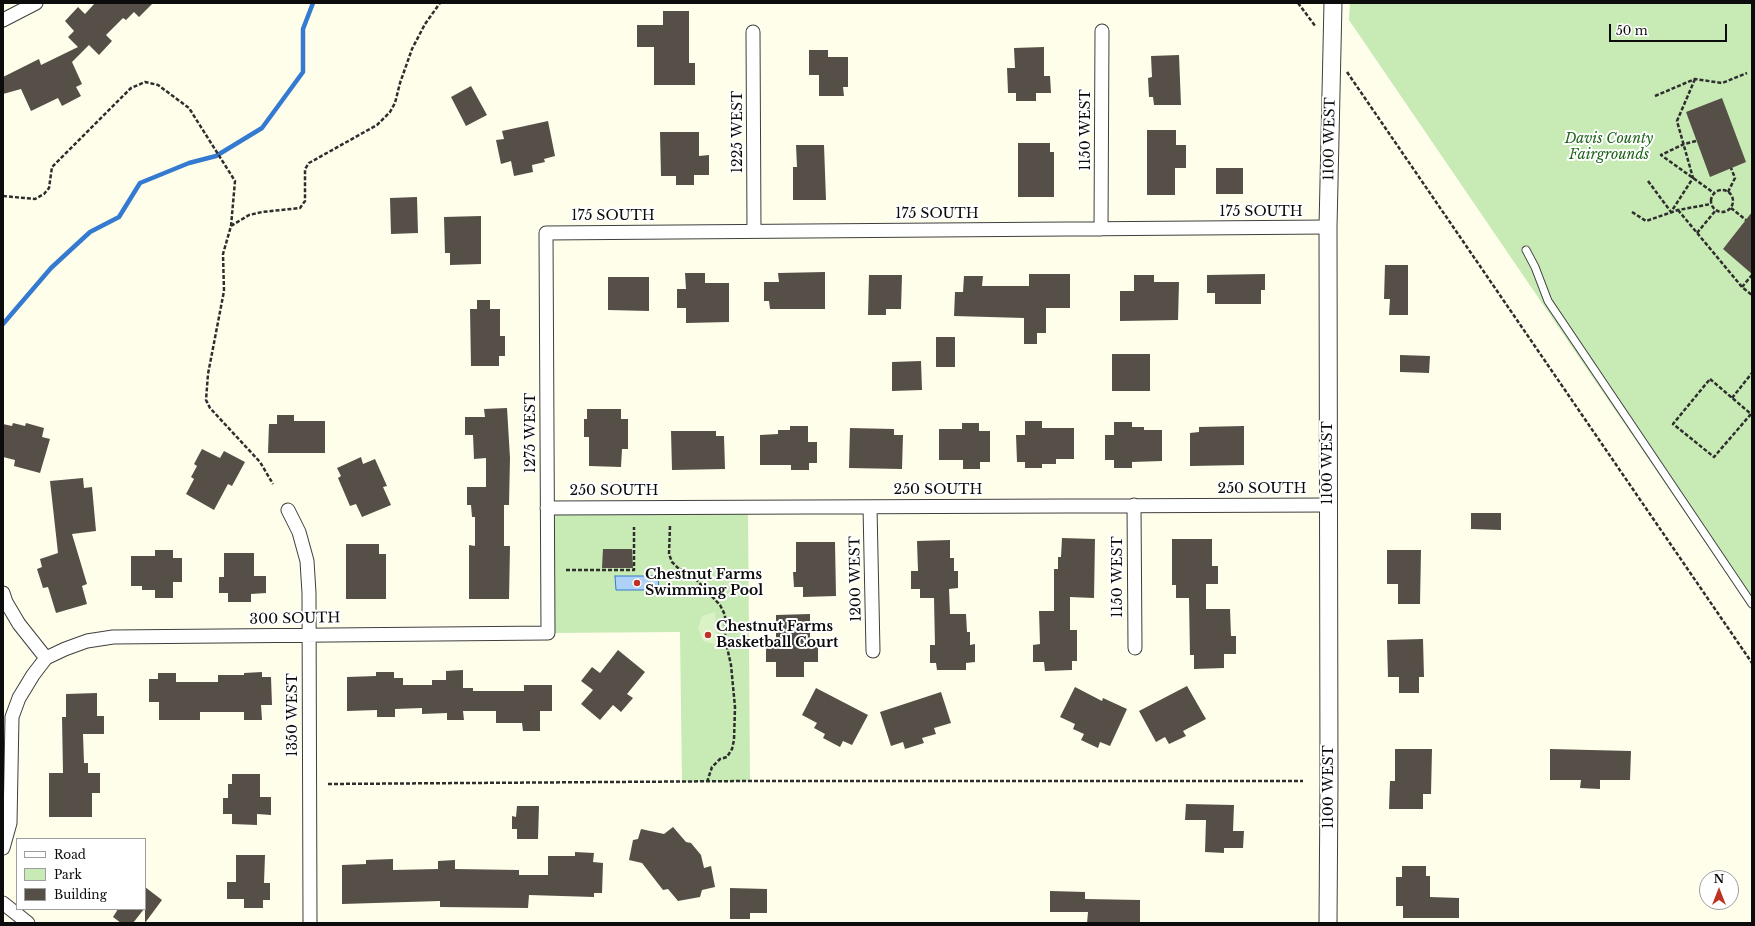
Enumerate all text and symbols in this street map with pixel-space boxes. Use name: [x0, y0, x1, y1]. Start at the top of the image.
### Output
scale bar: [1611, 16, 1729, 42]
text: 50 m: [1616, 23, 1648, 38]
street label: 1150 WEST: [1078, 89, 1094, 171]
street label: 1225 WEST: [730, 91, 746, 173]
street label: 1100 WEST: [1321, 97, 1339, 181]
park label: Davis County Fairgrounds: [1565, 131, 1653, 164]
street label: 175 SOUTH: [1219, 204, 1303, 220]
street label: 175 SOUTH: [895, 206, 979, 222]
street label: 175 SOUTH: [571, 208, 655, 224]
street label: 1275 WEST: [523, 393, 539, 473]
street label: 1100 WEST: [1320, 421, 1336, 505]
street label: 250 SOUTH: [1218, 481, 1306, 497]
street label: 250 SOUTH: [894, 482, 982, 498]
street label: 250 SOUTH: [570, 483, 658, 499]
street label: 1200 WEST: [847, 536, 865, 622]
street label: 1150 WEST: [1110, 536, 1126, 618]
place label: Chestnut Farms Swimming Pool: [645, 567, 763, 600]
marker: Chestnut Farms Swimming Pool: [632, 578, 642, 588]
street label: 300 SOUTH: [249, 610, 341, 628]
place label: Chestnut Farms Basketball Court: [716, 619, 838, 652]
marker: Chestnut Farms Basketball Court: [703, 630, 713, 640]
street label: 1350 WEST: [285, 673, 301, 757]
street label: 1100 WEST: [1321, 745, 1337, 829]
legend: [16, 838, 146, 910]
text: Road: [54, 847, 86, 862]
text: Park: [54, 867, 82, 882]
north arrow: [1699, 870, 1739, 910]
text: N: [1714, 872, 1724, 886]
text: Building: [54, 887, 107, 902]

